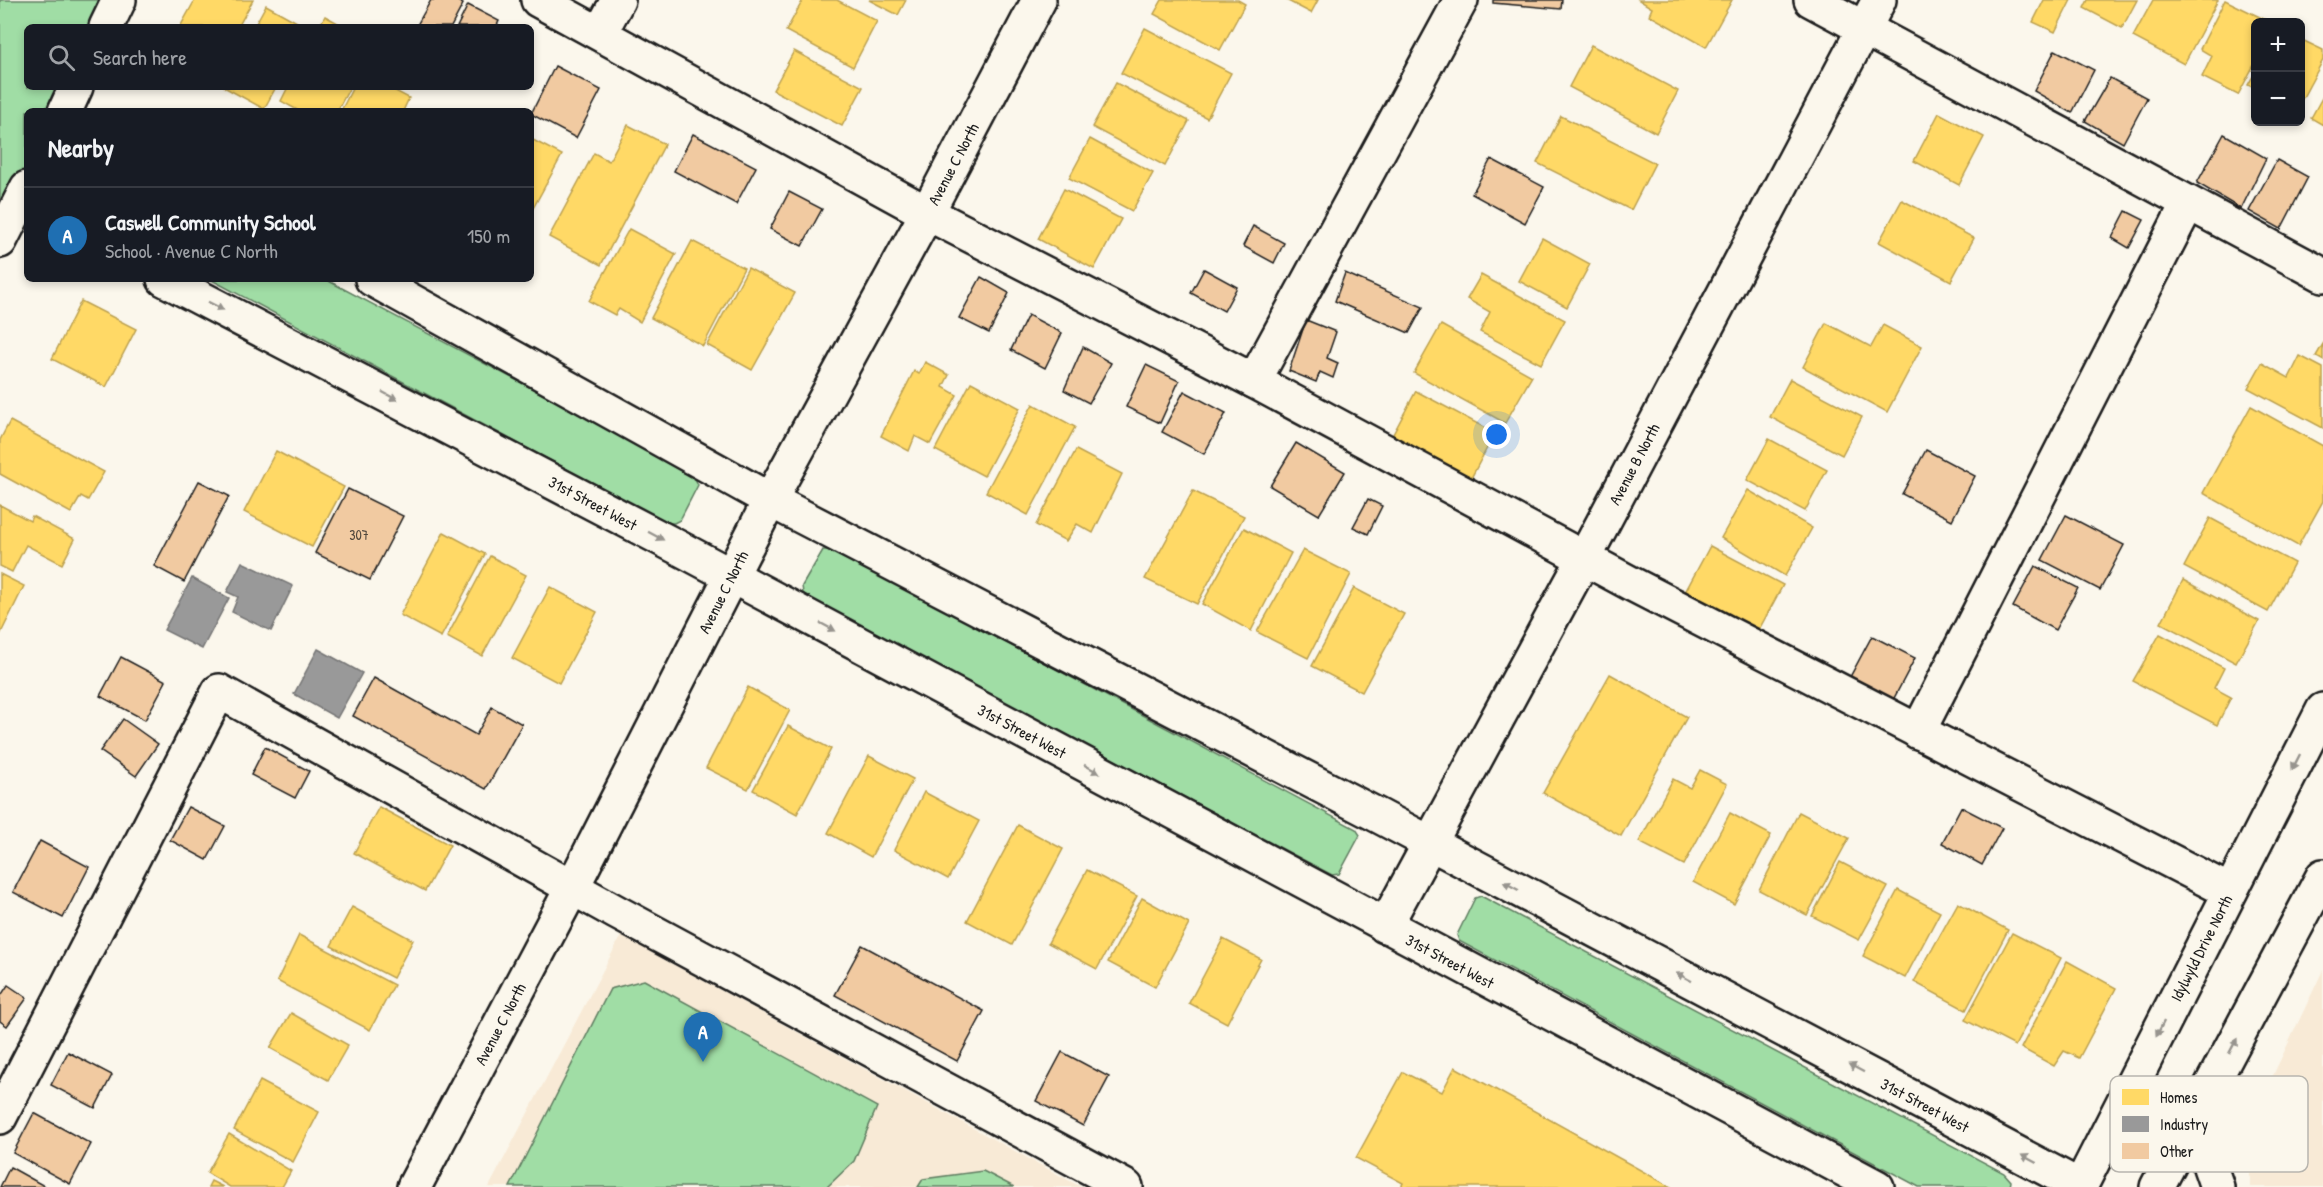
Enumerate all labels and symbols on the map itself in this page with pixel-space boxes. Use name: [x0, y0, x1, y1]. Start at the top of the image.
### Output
street label: Avenue C North: [922, 119, 984, 209]
one-way arrow: [208, 301, 225, 311]
one-way arrow: [381, 391, 399, 401]
street label: Avenue B North: [1603, 419, 1665, 509]
your location: [1482, 420, 1511, 449]
street label: 31st Street West: [545, 470, 641, 536]
house number: 307: [349, 525, 369, 544]
one-way arrow: [647, 531, 664, 541]
street label: Avenue C North: [693, 547, 753, 637]
one-way arrow: [819, 622, 836, 632]
street label: 31st Street West: [974, 698, 1070, 764]
one-way arrow: [2291, 753, 2301, 770]
one-way arrow: [1084, 764, 1101, 774]
one-way arrow: [1502, 881, 1519, 891]
street label: Idylwyld Drive North: [2165, 891, 2237, 1005]
street label: 31st Street West: [1402, 928, 1498, 994]
one-way arrow: [1675, 972, 1692, 982]
street label: Avenue C North: [469, 979, 531, 1069]
pin: A: [684, 1012, 722, 1062]
one-way arrow: [2155, 1021, 2165, 1038]
one-way arrow: [2228, 1038, 2238, 1055]
one-way arrow: [1847, 1063, 1864, 1073]
street label: 31st Street West: [1877, 1072, 1973, 1138]
legend: [2110, 1076, 2308, 1172]
text: Homes: [2160, 1086, 2197, 1108]
text: Industry: [2160, 1113, 2208, 1135]
text: Other: [2160, 1140, 2194, 1162]
one-way arrow: [2020, 1154, 2037, 1164]

